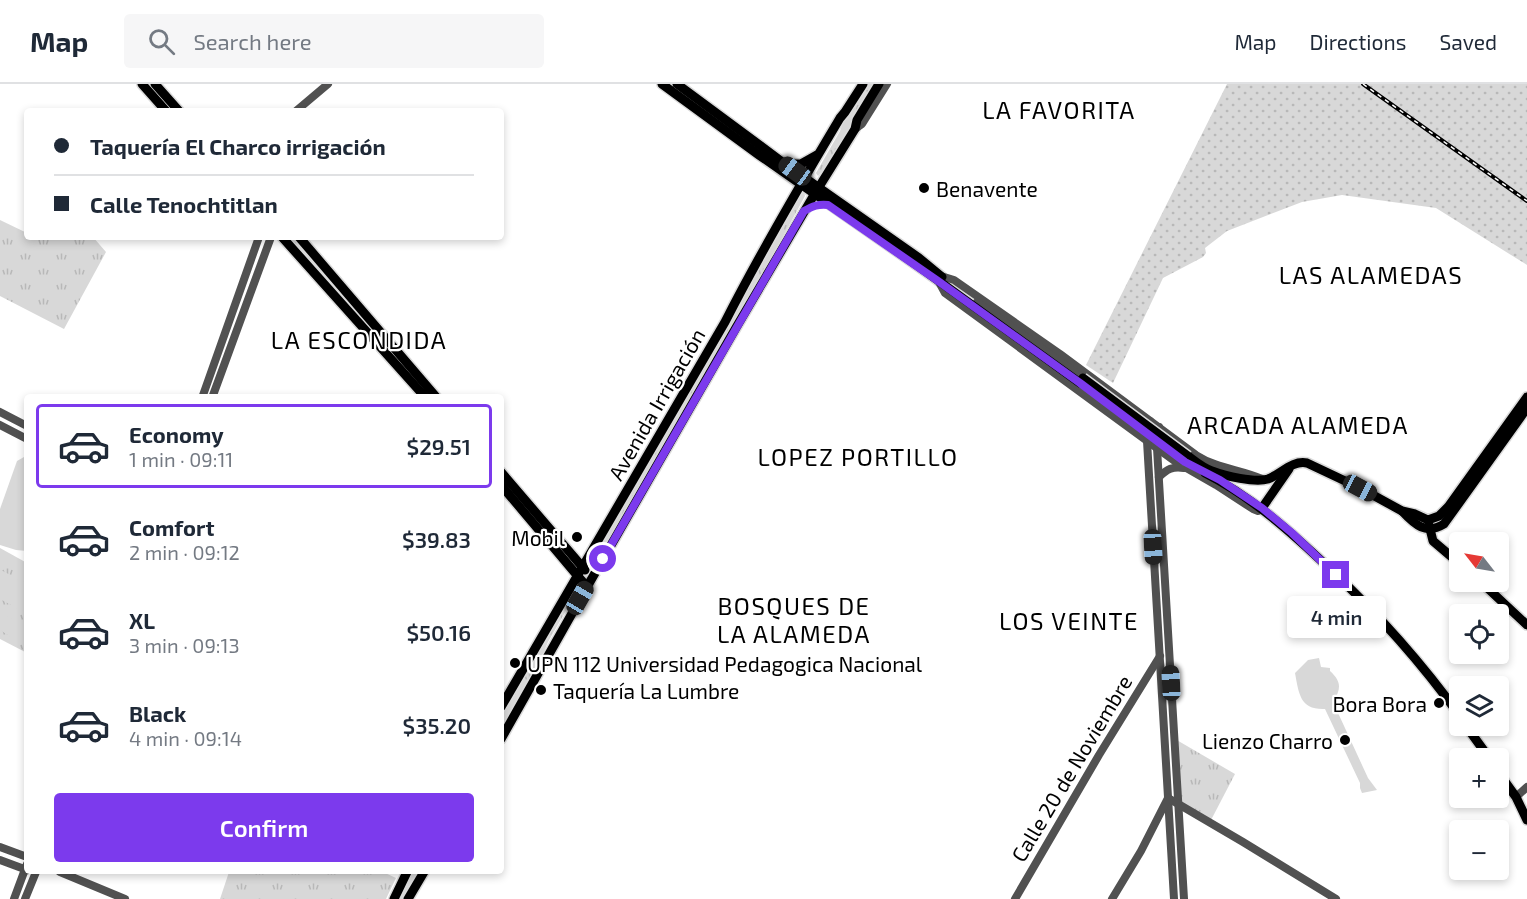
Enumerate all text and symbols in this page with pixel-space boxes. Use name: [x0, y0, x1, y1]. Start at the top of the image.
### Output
search box: [124, 14, 544, 68]
text: Map: [30, 24, 88, 58]
icon: search: [145, 25, 178, 58]
text: Search here: [193, 28, 312, 54]
text: Map: [1234, 29, 1277, 54]
text: Directions: [1310, 29, 1406, 54]
text: Saved: [1439, 29, 1497, 54]
district label: LA FAVORITA: [982, 95, 1136, 124]
text: Taquería El Charco irrigación: [90, 133, 386, 159]
car: [775, 153, 815, 189]
place label: Benavente: [936, 176, 1038, 201]
marker: Benavente: [917, 181, 931, 195]
text: Calle Tenochtitlan: [90, 191, 278, 217]
district label: LAS ALAMEDAS: [1279, 260, 1463, 289]
street label: Avenida Irrigación: [602, 324, 710, 484]
district label: LA ESCONDIDA: [271, 325, 447, 354]
district label: ARCADA ALAMEDA: [1187, 410, 1409, 439]
icon: car: [57, 419, 111, 473]
text: Economy: [129, 421, 224, 447]
text: $29.51: [407, 433, 471, 459]
district label: LOPEZ PORTILLO: [758, 442, 958, 471]
text: 1 min · 09:11: [129, 447, 233, 471]
car: [1340, 472, 1380, 504]
icon: car: [57, 512, 111, 566]
text: Comfort: [129, 514, 214, 540]
place label: Mobil: [511, 525, 566, 550]
text: $39.83: [402, 526, 471, 552]
car: [1143, 529, 1163, 565]
marker: Mobil: [570, 530, 584, 544]
north arrow: [1449, 532, 1509, 592]
map controls: [1449, 532, 1509, 880]
text: 2 min · 09:12: [129, 540, 240, 564]
route start: [589, 545, 616, 572]
route end: [1322, 561, 1349, 588]
car: [563, 578, 597, 618]
district label: BOSQUES DE LA ALAMEDA: [717, 591, 871, 648]
callout: 4 min: [1286, 596, 1386, 638]
button: locate: [1449, 604, 1509, 664]
icon: car: [57, 605, 111, 659]
text: 4 min: [1311, 605, 1362, 629]
district label: LOS VEINTE: [999, 606, 1139, 635]
text: XL: [129, 607, 155, 633]
text: $50.16: [407, 619, 471, 645]
text: 3 min · 09:13: [129, 633, 240, 657]
place label: UPN 112 Universidad Pedagogica Nacional: [527, 651, 923, 676]
marker: UPN 112 Universidad Pedagogica Nacional: [508, 656, 522, 670]
car: [1161, 665, 1181, 701]
street label: Calle 20 de Noviembre: [1005, 670, 1137, 866]
button: layers: [1449, 676, 1509, 736]
place label: Taquería La Lumbre: [553, 678, 739, 703]
marker: Taquería La Lumbre: [534, 683, 548, 697]
place label: Bora Bora: [1333, 691, 1427, 716]
marker: Bora Bora: [1432, 696, 1446, 710]
icon: car: [57, 698, 111, 752]
text: Black: [129, 700, 186, 726]
text: $35.20: [403, 712, 471, 738]
text: 4 min · 09:14: [129, 726, 242, 750]
place label: Lienzo Charro: [1202, 728, 1333, 753]
marker: Lienzo Charro: [1338, 733, 1352, 747]
button: +: [1449, 748, 1509, 808]
button: Confirm: [54, 793, 474, 862]
button: −: [1449, 820, 1509, 880]

